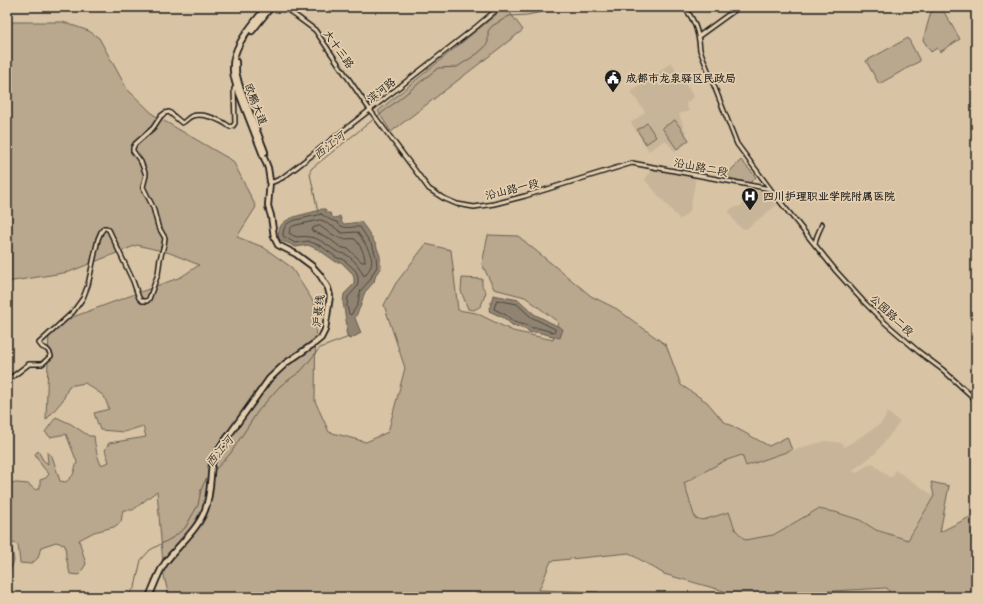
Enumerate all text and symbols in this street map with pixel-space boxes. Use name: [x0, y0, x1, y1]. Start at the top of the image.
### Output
street label: 大十三路: [321, 27, 357, 71]
public building icon: 成都市龙泉驿区民政局: [603, 68, 623, 93]
place label: 成都市龙泉驿区民政局: [626, 71, 736, 85]
street label: 滨河路: [364, 74, 398, 106]
street label: 欧鹏大道: [242, 81, 270, 127]
water label: 西江河: [310, 127, 349, 162]
street label: 沿山路二段: [673, 155, 729, 179]
street label: 沿山路一段: [484, 176, 540, 202]
hospital icon: 四川护理职业学院附属医院: [740, 186, 760, 211]
place label: 四川护理职业学院附属医院: [763, 189, 895, 203]
street label: 公园路二段: [867, 291, 917, 339]
street label: 沪聂线: [309, 294, 327, 328]
water label: 西江河: [202, 431, 237, 470]

